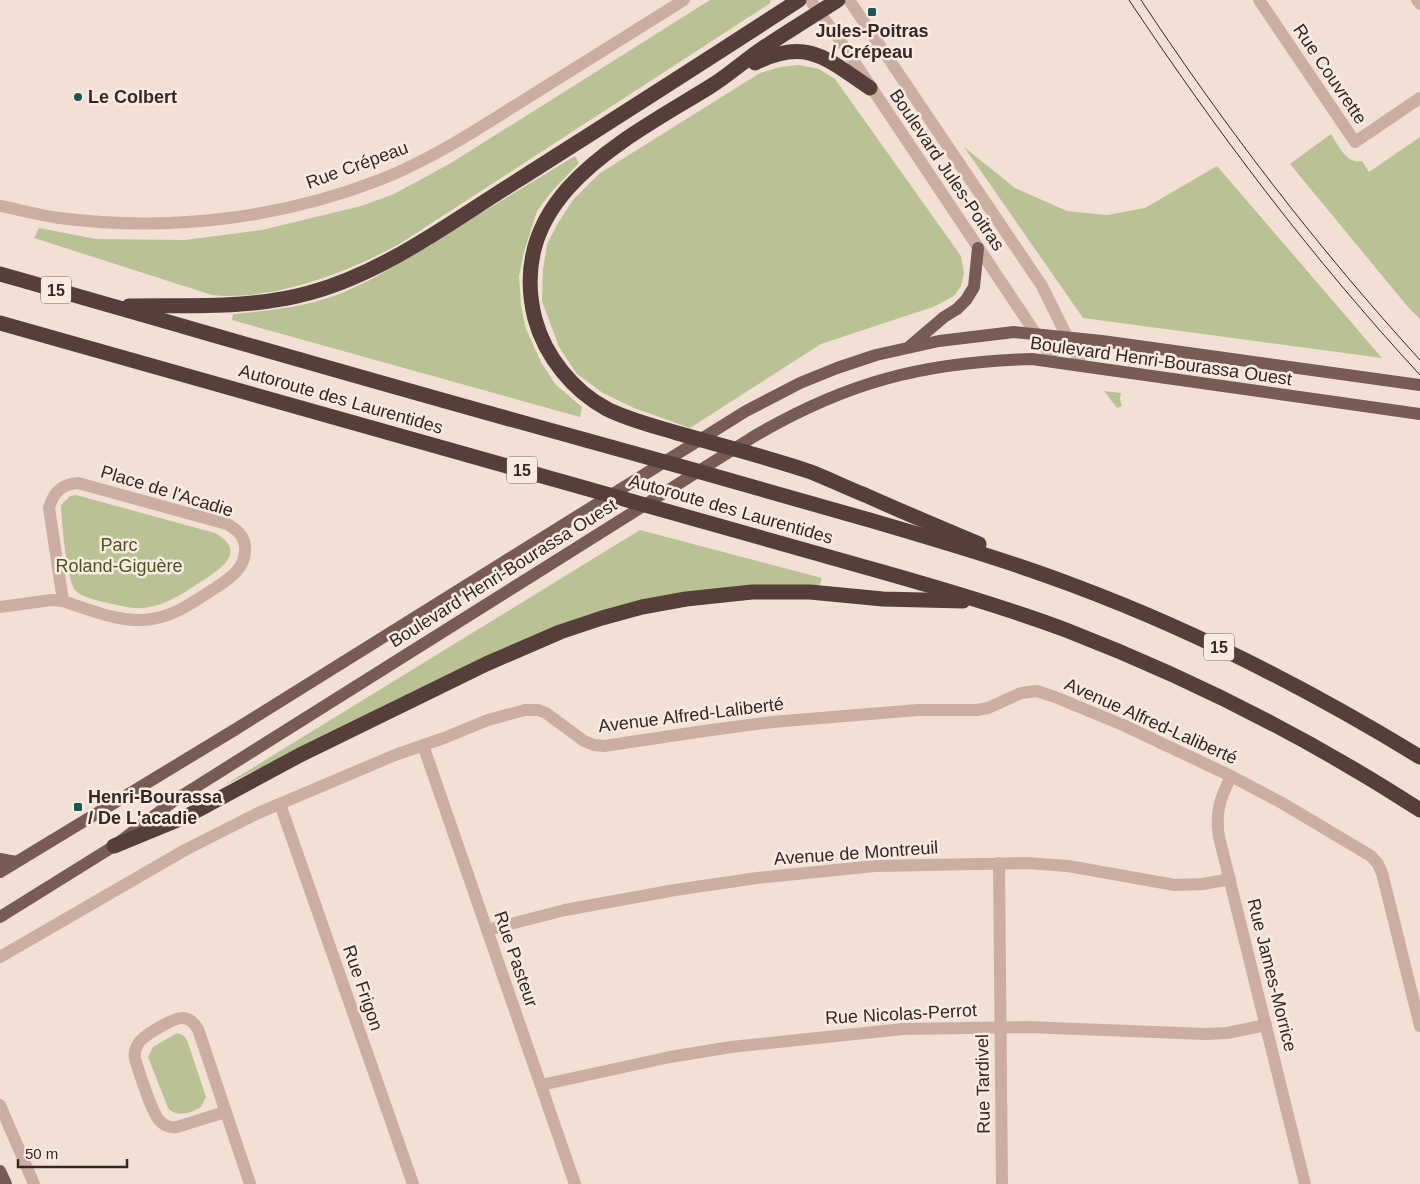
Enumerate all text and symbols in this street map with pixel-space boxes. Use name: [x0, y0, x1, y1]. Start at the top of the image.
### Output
marker: Jules-Poitras / Crépeau: [866, 6, 878, 18]
street label: Rue Couvrette: [1289, 20, 1371, 128]
place label: Jules-Poitras / Crépeau: [815, 21, 929, 62]
street label: Boulevard Jules-Poitras: [886, 86, 1008, 254]
place label: Le Colbert: [88, 87, 177, 107]
marker: Le Colbert: [72, 91, 84, 103]
street label: Rue Crépeau: [303, 137, 411, 193]
road number: 15: [41, 276, 71, 304]
street label: Boulevard Henri-Bourassa Ouest: [1029, 333, 1293, 389]
street label: Autoroute des Laurentides: [237, 360, 445, 438]
road number: 15: [507, 456, 537, 484]
street label: Place de l'Acadie: [98, 461, 236, 521]
street label: Autoroute des Laurentides: [627, 470, 835, 548]
street label: Boulevard Henri-Bourassa Ouest: [386, 495, 620, 651]
park label: Parc Roland-Giguère: [55, 535, 183, 576]
road number: 15: [1204, 634, 1234, 660]
street label: Avenue Alfred-Laliberté: [1062, 674, 1240, 768]
street label: Avenue Alfred-Laliberté: [597, 694, 785, 736]
place label: Henri-Bourassa / De L'acadie: [88, 787, 223, 828]
marker: Henri-Bourassa / De L'acadie: [72, 801, 84, 813]
street label: Avenue de Montreuil: [773, 837, 939, 869]
street label: Rue James-Morrice: [1243, 896, 1301, 1054]
street label: Rue Pasteur: [490, 908, 542, 1010]
street label: Rue Frigon: [339, 943, 387, 1033]
street label: Rue Nicolas-Perrot: [825, 1000, 977, 1028]
street label: Rue Tardivel: [972, 1034, 994, 1134]
scale bar: [18, 1136, 126, 1168]
text: 50 m: [25, 1145, 58, 1162]

